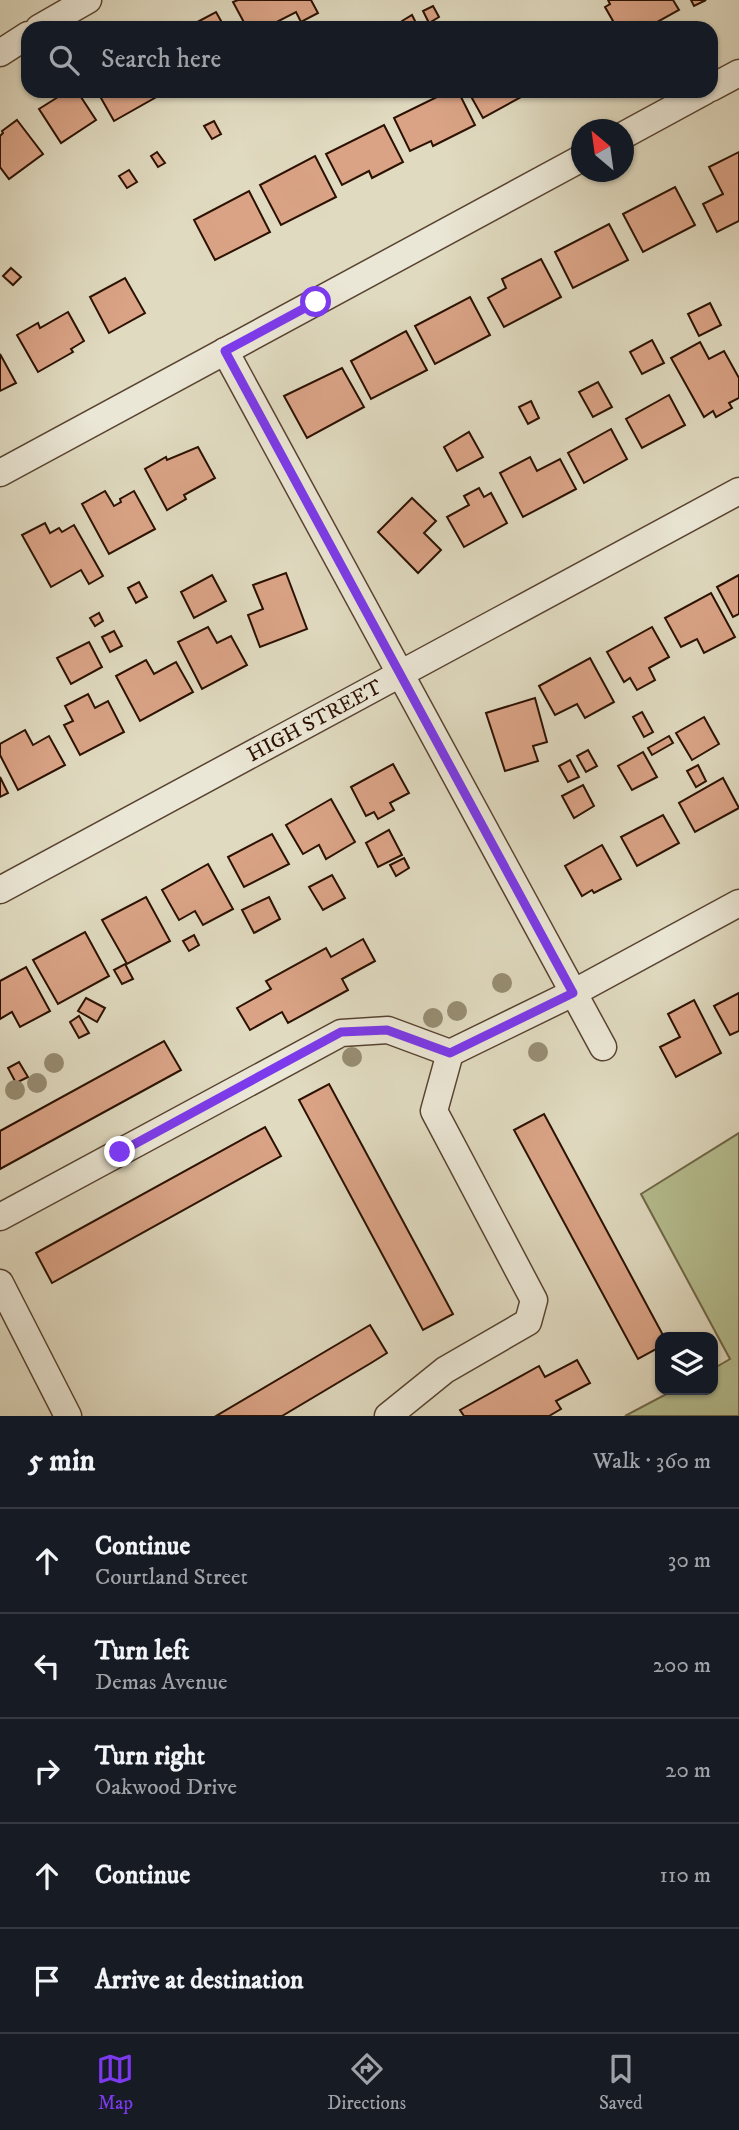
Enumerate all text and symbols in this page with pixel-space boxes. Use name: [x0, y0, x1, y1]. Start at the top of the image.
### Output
search box: [21, 21, 718, 98]
icon: search: [45, 41, 83, 79]
text: Search here: [101, 43, 221, 76]
north arrow: [571, 119, 634, 182]
route start: [300, 286, 331, 317]
street label: HIGH STREET: [243, 674, 387, 768]
route end: [104, 1136, 135, 1167]
map controls: [655, 1332, 718, 1395]
button: layers: [655, 1332, 718, 1395]
text: 5 min: [28, 1443, 95, 1480]
text: Walk · 360 m: [593, 1447, 711, 1476]
text: Continue: [95, 1530, 190, 1563]
icon: ahead: [28, 1542, 66, 1580]
text: 30 m: [668, 1546, 711, 1575]
text: Courtland Street: [95, 1563, 248, 1592]
text: Turn left: [95, 1635, 189, 1668]
icon: left: [28, 1647, 66, 1685]
text: 200 m: [653, 1651, 711, 1680]
text: Demas Avenue: [95, 1668, 228, 1697]
text: Turn right: [95, 1740, 205, 1773]
icon: right: [28, 1752, 66, 1790]
text: 20 m: [665, 1756, 711, 1785]
text: Oakwood Drive: [95, 1773, 237, 1802]
icon: ahead: [28, 1857, 66, 1895]
text: Continue: [95, 1859, 190, 1892]
text: 110 m: [660, 1861, 711, 1890]
icon: arrive: [28, 1962, 66, 2000]
text: Arrive at destination: [95, 1964, 304, 1997]
tab: Map: [96, 2050, 134, 2115]
tab: Directions: [327, 2050, 406, 2115]
tab: Saved: [599, 2050, 643, 2115]

